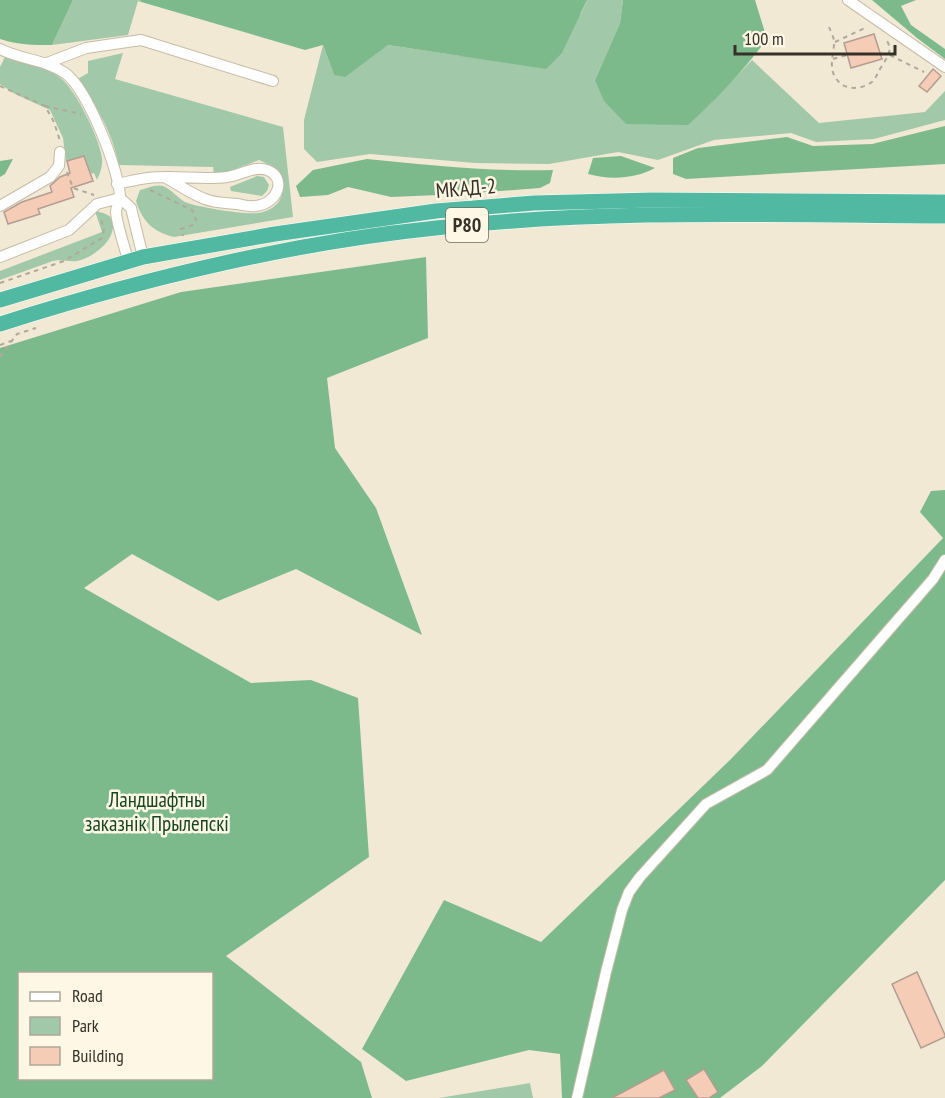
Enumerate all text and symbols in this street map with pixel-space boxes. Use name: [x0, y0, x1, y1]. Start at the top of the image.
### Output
scale bar: [735, 18, 896, 56]
text: 100 m: [744, 27, 784, 50]
street label: МКАД-2: [435, 172, 497, 204]
road number: Р80: [446, 208, 488, 242]
park label: Ландшафтны заказнік Прылепскі: [85, 786, 229, 837]
legend: [18, 972, 213, 1080]
text: Road: [72, 984, 103, 1007]
text: Park: [72, 1014, 99, 1037]
text: Building: [72, 1044, 124, 1067]

